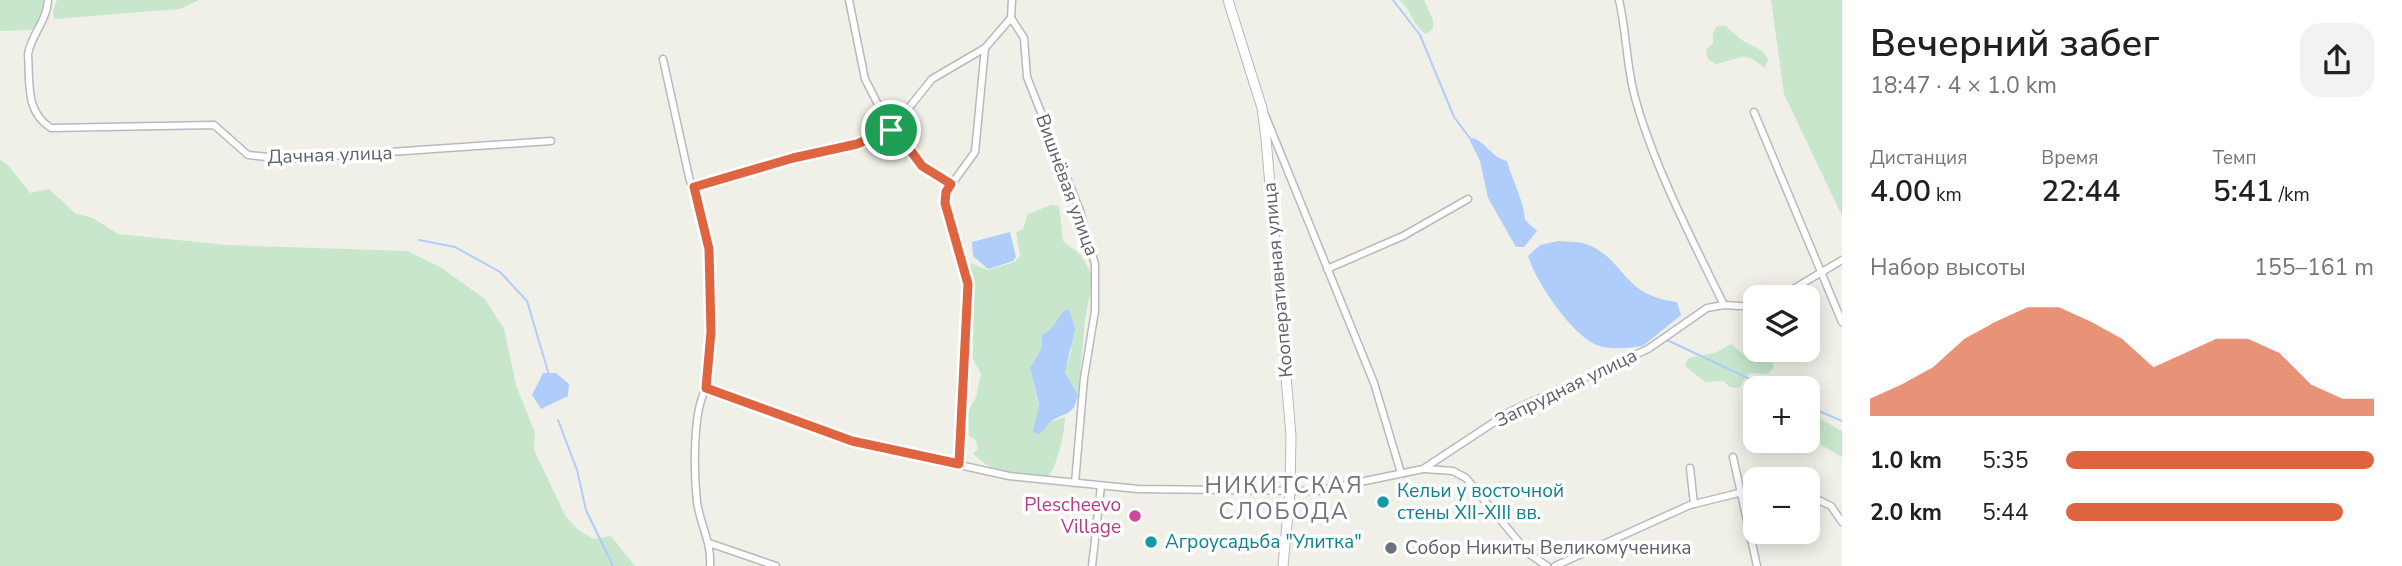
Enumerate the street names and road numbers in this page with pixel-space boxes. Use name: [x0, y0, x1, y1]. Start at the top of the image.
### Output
street label: Вишнёвая улица: [1029, 110, 1105, 260]
street label: Дачная улица: [267, 140, 393, 170]
street label: Кооперативная улица: [1257, 181, 1299, 379]
street label: Запрудная улица: [1491, 342, 1641, 434]

